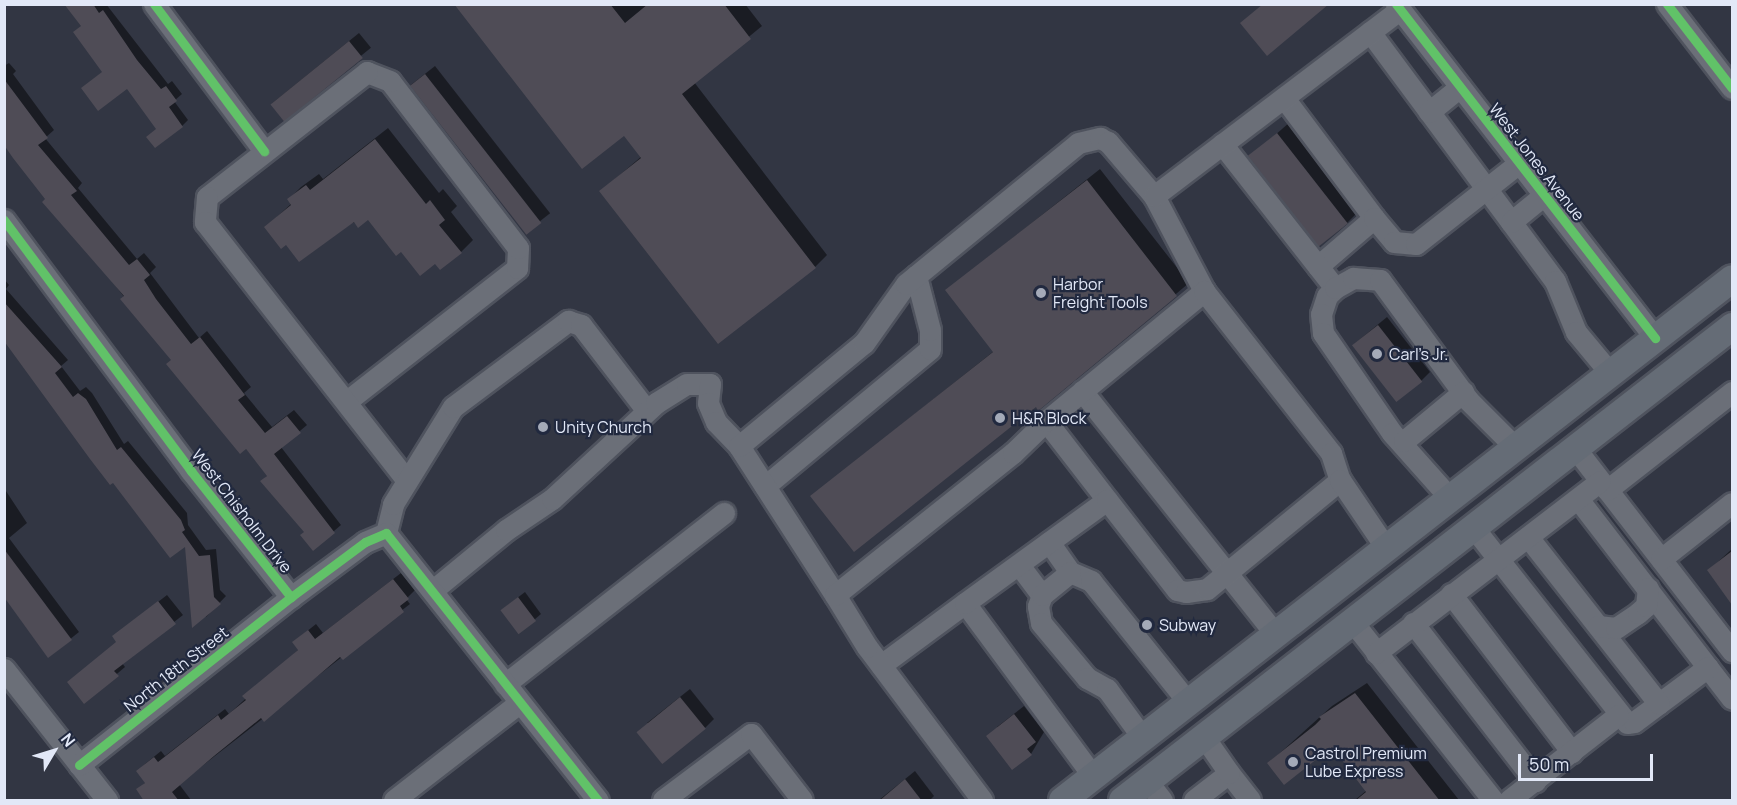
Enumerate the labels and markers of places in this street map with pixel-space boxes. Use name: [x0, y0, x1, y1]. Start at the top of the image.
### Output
place label: Harbor Freight Tools: [1053, 274, 1148, 312]
marker: Harbor Freight Tools: [1034, 286, 1048, 300]
place label: Carl's Jr.: [1389, 344, 1448, 364]
marker: Carl's Jr.: [1370, 347, 1384, 361]
place label: H&R Block: [1012, 408, 1086, 428]
marker: H&R Block: [993, 411, 1007, 425]
place label: Unity Church: [555, 417, 652, 437]
marker: Unity Church: [536, 420, 550, 434]
place label: Subway: [1159, 615, 1216, 635]
marker: Subway: [1140, 618, 1154, 632]
place label: Castrol Premium Lube Express: [1305, 743, 1427, 781]
marker: Castrol Premium Lube Express: [1286, 755, 1300, 769]

